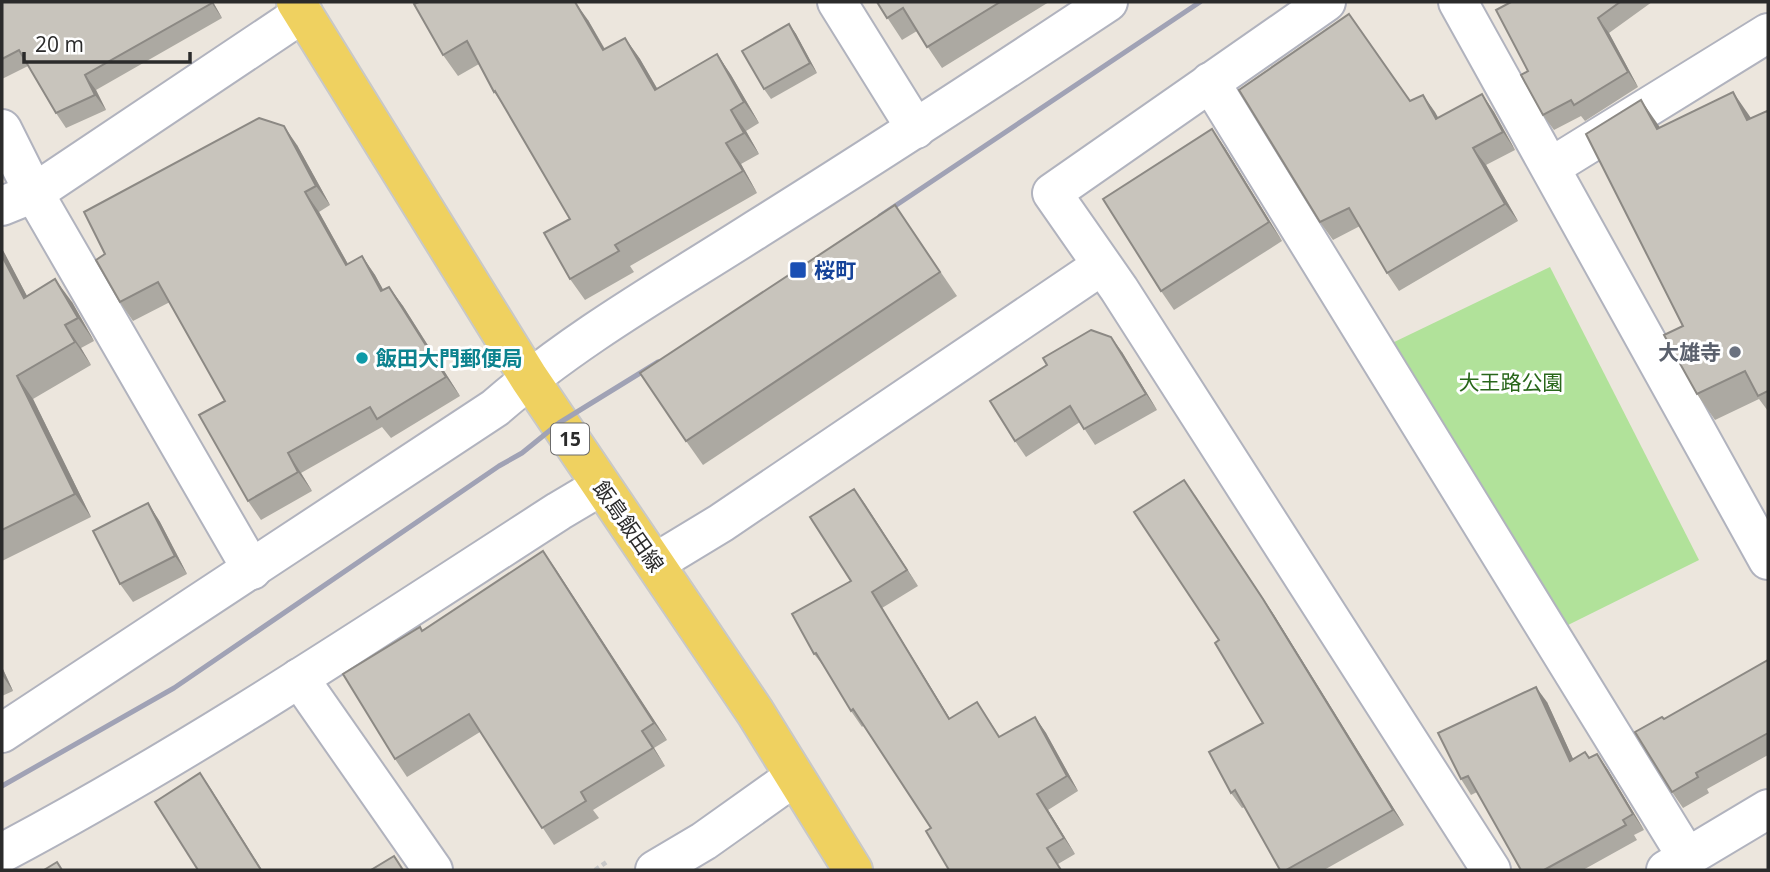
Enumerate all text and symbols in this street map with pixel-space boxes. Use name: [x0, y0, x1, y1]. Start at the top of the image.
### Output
scale bar: [24, 21, 191, 65]
text: 20 m: [35, 30, 84, 58]
place label: 桜町: [814, 256, 856, 284]
marker: 桜町: [788, 260, 808, 280]
place label: 大雄寺: [1658, 338, 1721, 366]
place label: 飯田大門郵便局: [375, 344, 523, 372]
marker: 大雄寺: [1727, 344, 1743, 360]
marker: 飯田大門郵便局: [354, 350, 370, 366]
park label: 大王路公園: [1459, 368, 1564, 396]
road number: 15: [551, 424, 589, 454]
street label: 飯島飯田線: [587, 475, 671, 577]

